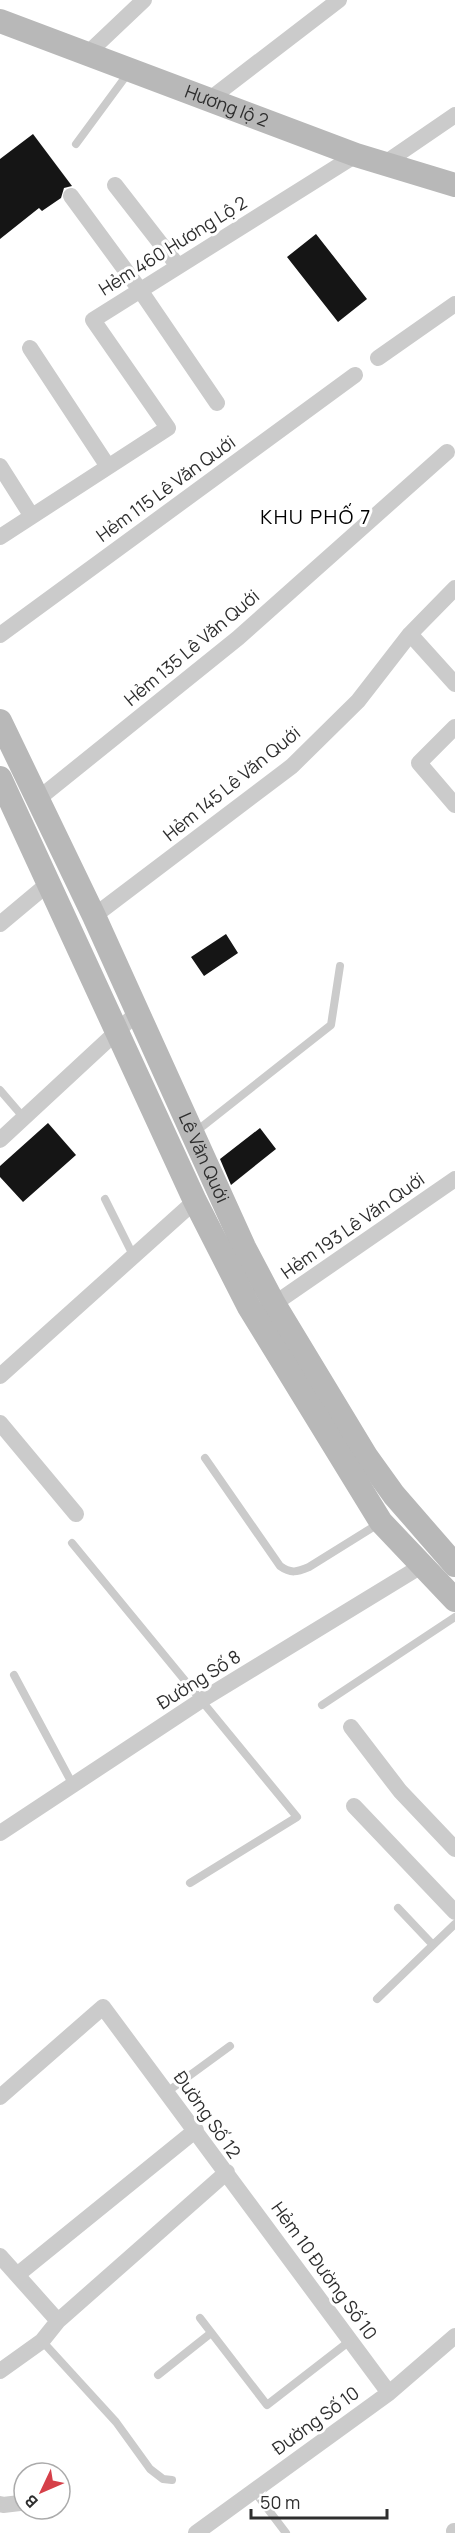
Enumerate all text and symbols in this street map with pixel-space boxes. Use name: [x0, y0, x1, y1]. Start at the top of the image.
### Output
street label: Hương lộ 2: [182, 79, 272, 132]
street label: Hẻm 460 Hương Lộ 2: [94, 190, 251, 300]
street label: Hẻm 115 Lê Văn Quới: [91, 430, 240, 547]
district label: KHU PHỐ 7: [260, 502, 372, 530]
street label: Hẻm 135 Lê Văn Quới: [119, 584, 264, 711]
street label: Hẻm 145 Lê Văn Quới: [158, 720, 305, 846]
street label: Lê Văn Quới: [174, 1108, 235, 1206]
street label: Hẻm 193 Lê Văn Quới: [276, 1167, 429, 1284]
street label: Đường Số 8: [152, 1644, 245, 1714]
street label: Đường Số 12: [169, 2066, 247, 2163]
street label: Hẻm 10 Đường Số 10: [267, 2197, 383, 2344]
street label: Đường Số 10: [267, 2381, 364, 2460]
north arrow: [12, 2461, 72, 2521]
scale bar: [251, 2482, 388, 2520]
text: B: [20, 2490, 43, 2513]
text: 50 m: [260, 2490, 300, 2514]

